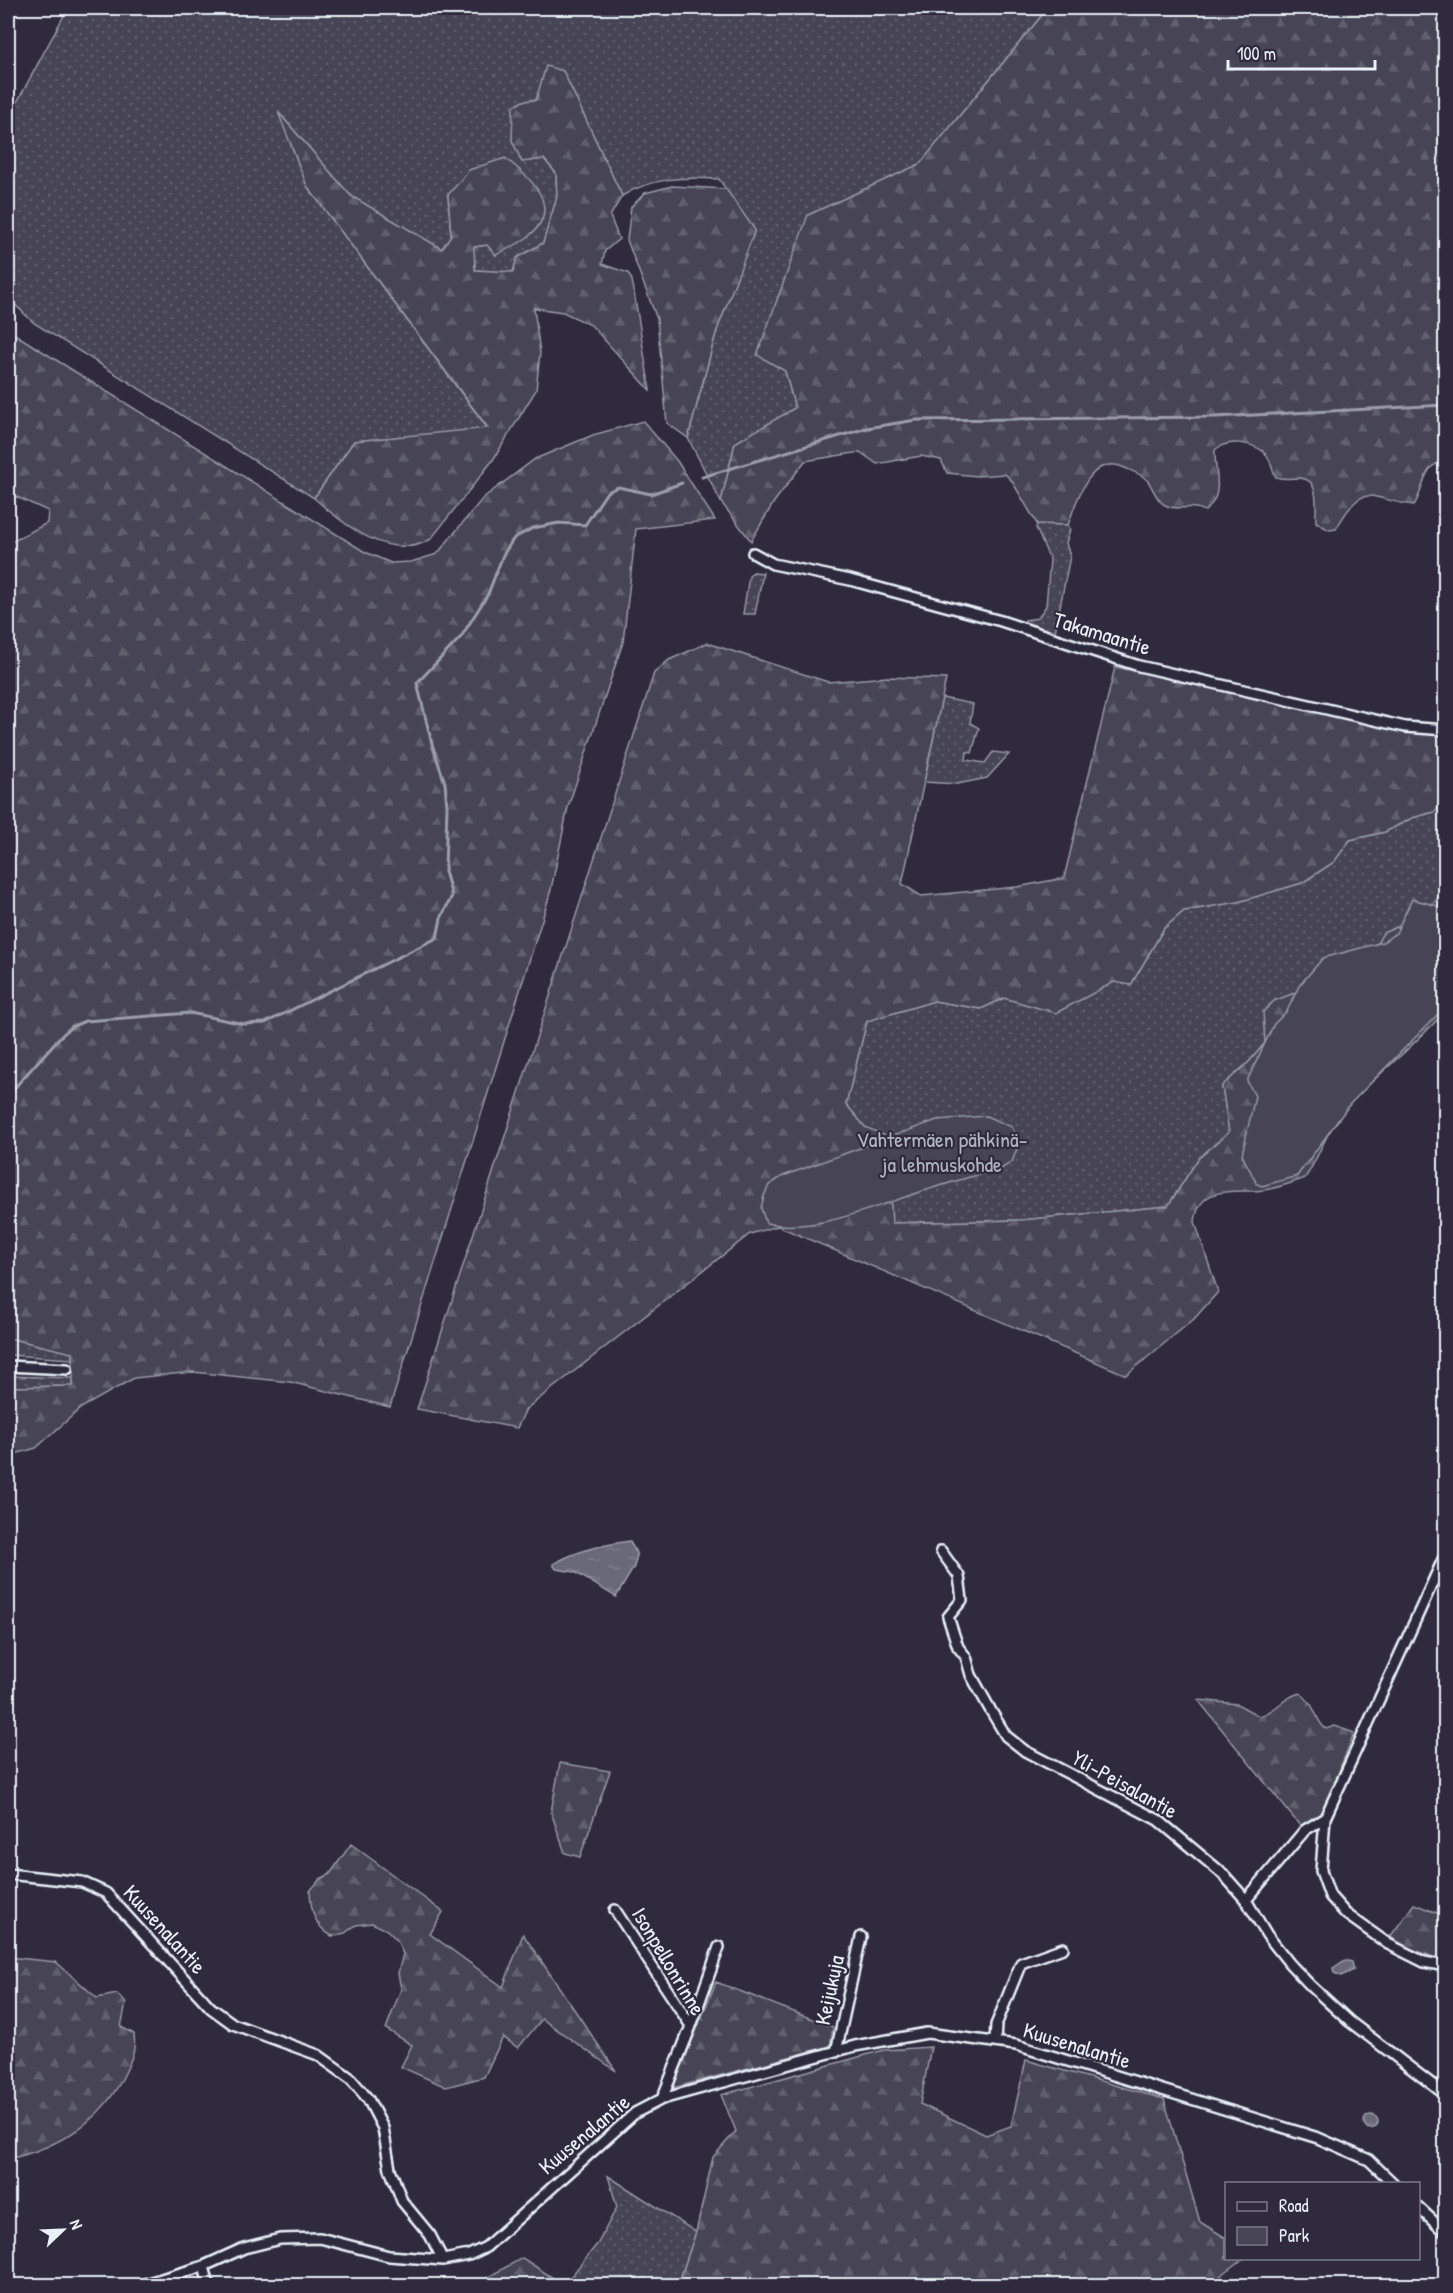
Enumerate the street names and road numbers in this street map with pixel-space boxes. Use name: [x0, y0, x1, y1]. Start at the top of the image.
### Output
street label: Takamaantie: [1050, 604, 1154, 662]
street label: Yli-Peisalantie: [1067, 1743, 1183, 1825]
street label: Kuusenalantie: [117, 1878, 213, 1980]
street label: Isonpellonrinne: [625, 1901, 713, 2021]
street label: Keijukuja: [807, 1952, 851, 2028]
street label: Kuusenalantie: [1020, 2014, 1134, 2076]
street label: Kuusenalantie: [532, 2087, 636, 2181]

